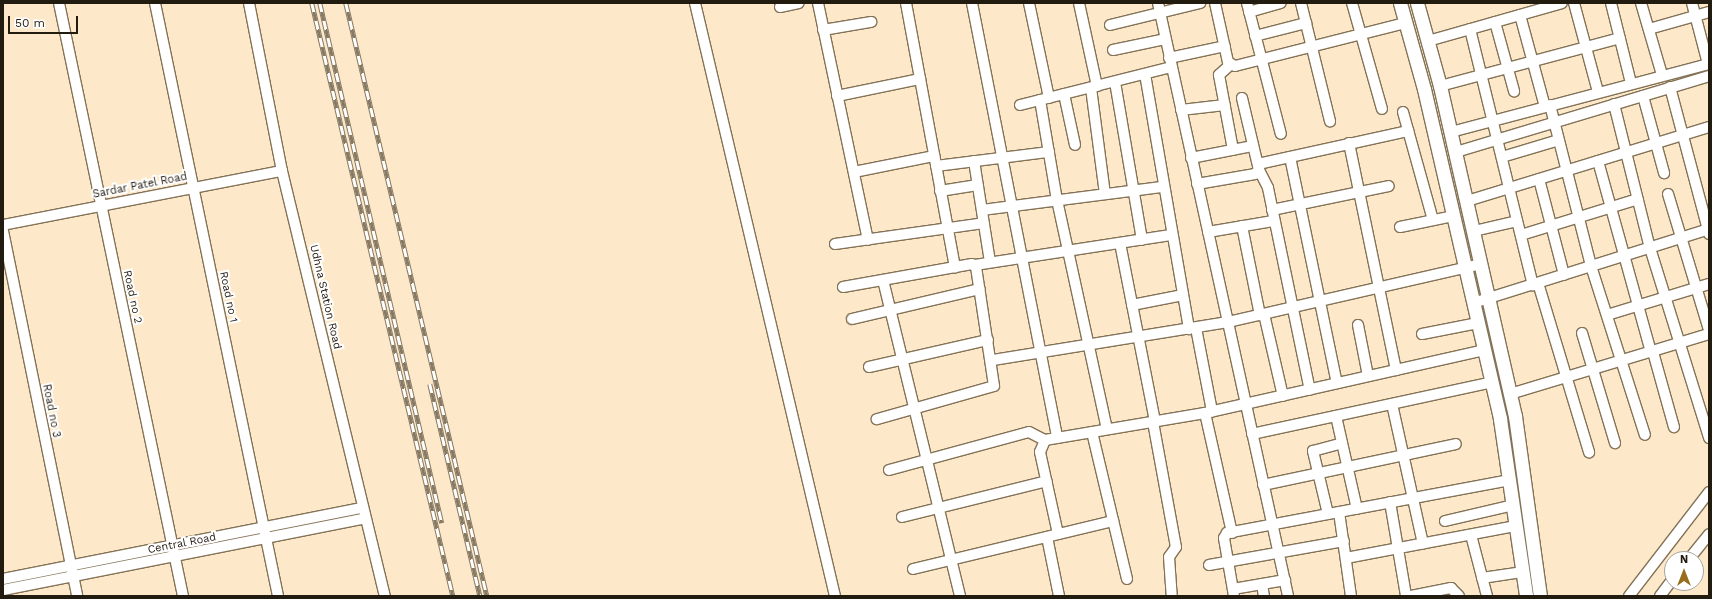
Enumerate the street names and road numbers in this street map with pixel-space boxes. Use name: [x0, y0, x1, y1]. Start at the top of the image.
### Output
street label: Sardar Patel Road: [91, 170, 189, 202]
street label: Udhna Station Road: [306, 243, 344, 351]
street label: Road no 2: [120, 269, 144, 325]
street label: Road no 1: [216, 270, 240, 324]
street label: Road no 3: [39, 383, 63, 439]
street label: Central Road: [147, 531, 217, 557]

